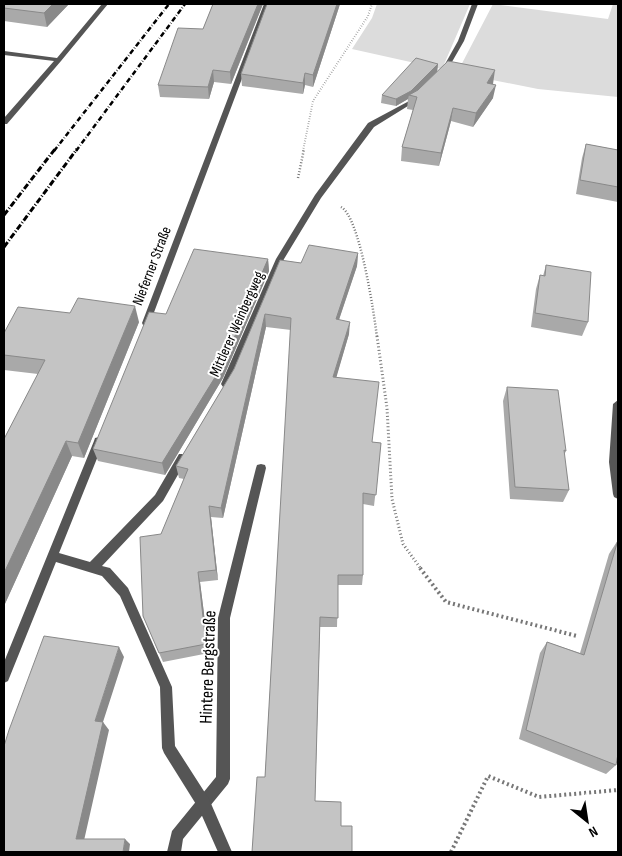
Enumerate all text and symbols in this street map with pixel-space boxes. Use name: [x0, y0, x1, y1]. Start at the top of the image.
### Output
street label: Nieferner Straße: [128, 224, 176, 308]
street label: Mittlerer Weinbergweg: [205, 268, 269, 380]
street label: Hintere Bergstraße: [196, 610, 220, 724]
north arrow: [562, 796, 612, 846]
text: N: [586, 823, 601, 841]

